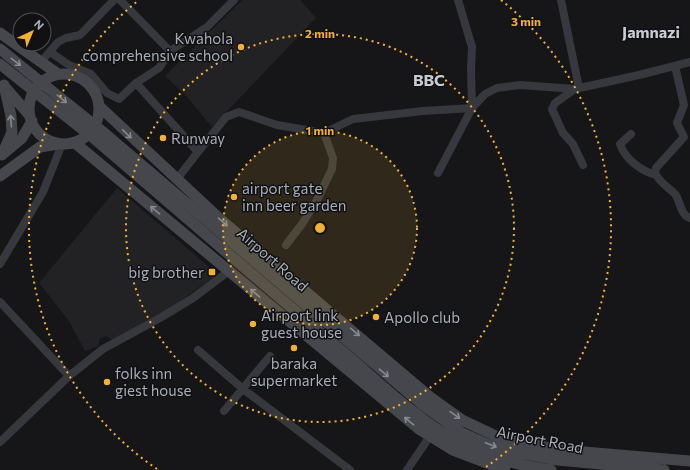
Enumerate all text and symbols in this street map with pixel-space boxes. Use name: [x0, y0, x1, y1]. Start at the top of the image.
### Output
north arrow: [12, 12, 52, 52]
text: 3 min: [511, 14, 541, 28]
text: N: [32, 17, 47, 32]
district label: Jamnazi: [622, 22, 680, 41]
text: 2 min: [305, 26, 335, 40]
place label: Kwahola comprehensive school: [82, 29, 233, 64]
marker: Kwahola comprehensive school: [236, 42, 246, 52]
one-way arrow: [10, 58, 21, 66]
district label: BBC: [413, 70, 445, 89]
one-way arrow: [57, 95, 68, 103]
one-way arrow: [8, 115, 15, 128]
text: 1 min: [306, 123, 334, 137]
one-way arrow: [122, 129, 132, 138]
place label: Runway: [171, 129, 225, 147]
marker: Runway: [158, 133, 168, 143]
place label: airport gate inn beer garden: [242, 179, 346, 214]
marker: airport gate inn beer garden: [229, 192, 239, 202]
one-way arrow: [150, 205, 161, 214]
one-way arrow: [218, 217, 228, 227]
centre of rings: [313, 221, 327, 235]
street label: Airport Road: [234, 223, 312, 295]
place label: big brother: [128, 263, 204, 281]
marker: big brother: [207, 267, 217, 277]
one-way arrow: [250, 288, 261, 297]
place label: Airport link guest house: [261, 306, 342, 341]
place label: Apollo club: [384, 308, 460, 326]
marker: Apollo club: [371, 312, 381, 322]
marker: Airport link guest house: [248, 319, 258, 329]
one-way arrow: [350, 328, 360, 337]
marker: baraka supermarket: [289, 343, 299, 353]
place label: baraka supermarket: [251, 354, 337, 389]
place label: folks inn giest house: [115, 364, 191, 399]
one-way arrow: [378, 368, 389, 377]
marker: folks inn giest house: [102, 377, 112, 387]
one-way arrow: [449, 411, 460, 419]
one-way arrow: [404, 416, 415, 425]
street label: Airport Road: [495, 422, 585, 456]
one-way arrow: [484, 442, 496, 450]

